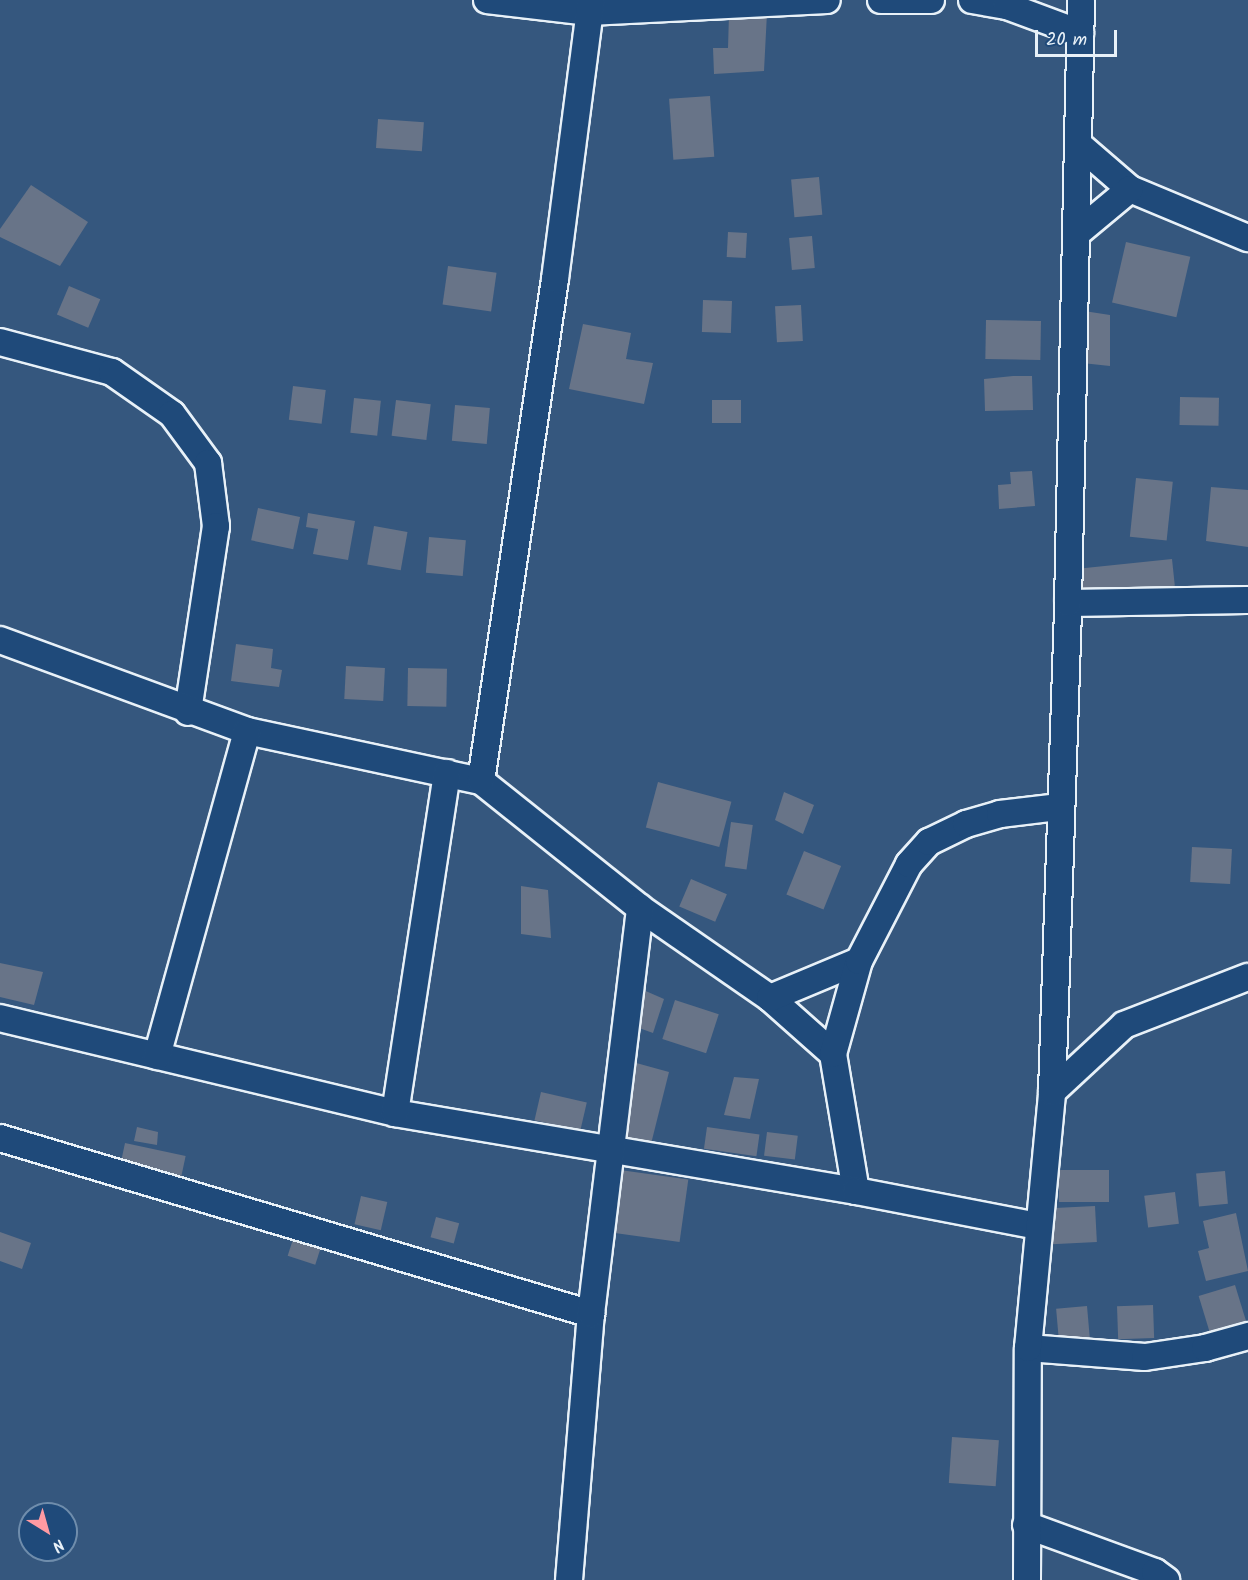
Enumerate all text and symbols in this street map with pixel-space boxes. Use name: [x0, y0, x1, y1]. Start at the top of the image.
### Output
scale bar: [1038, 18, 1120, 56]
text: 20 m: [1046, 26, 1087, 55]
north arrow: [18, 1502, 78, 1562]
text: N: [46, 1532, 69, 1558]

